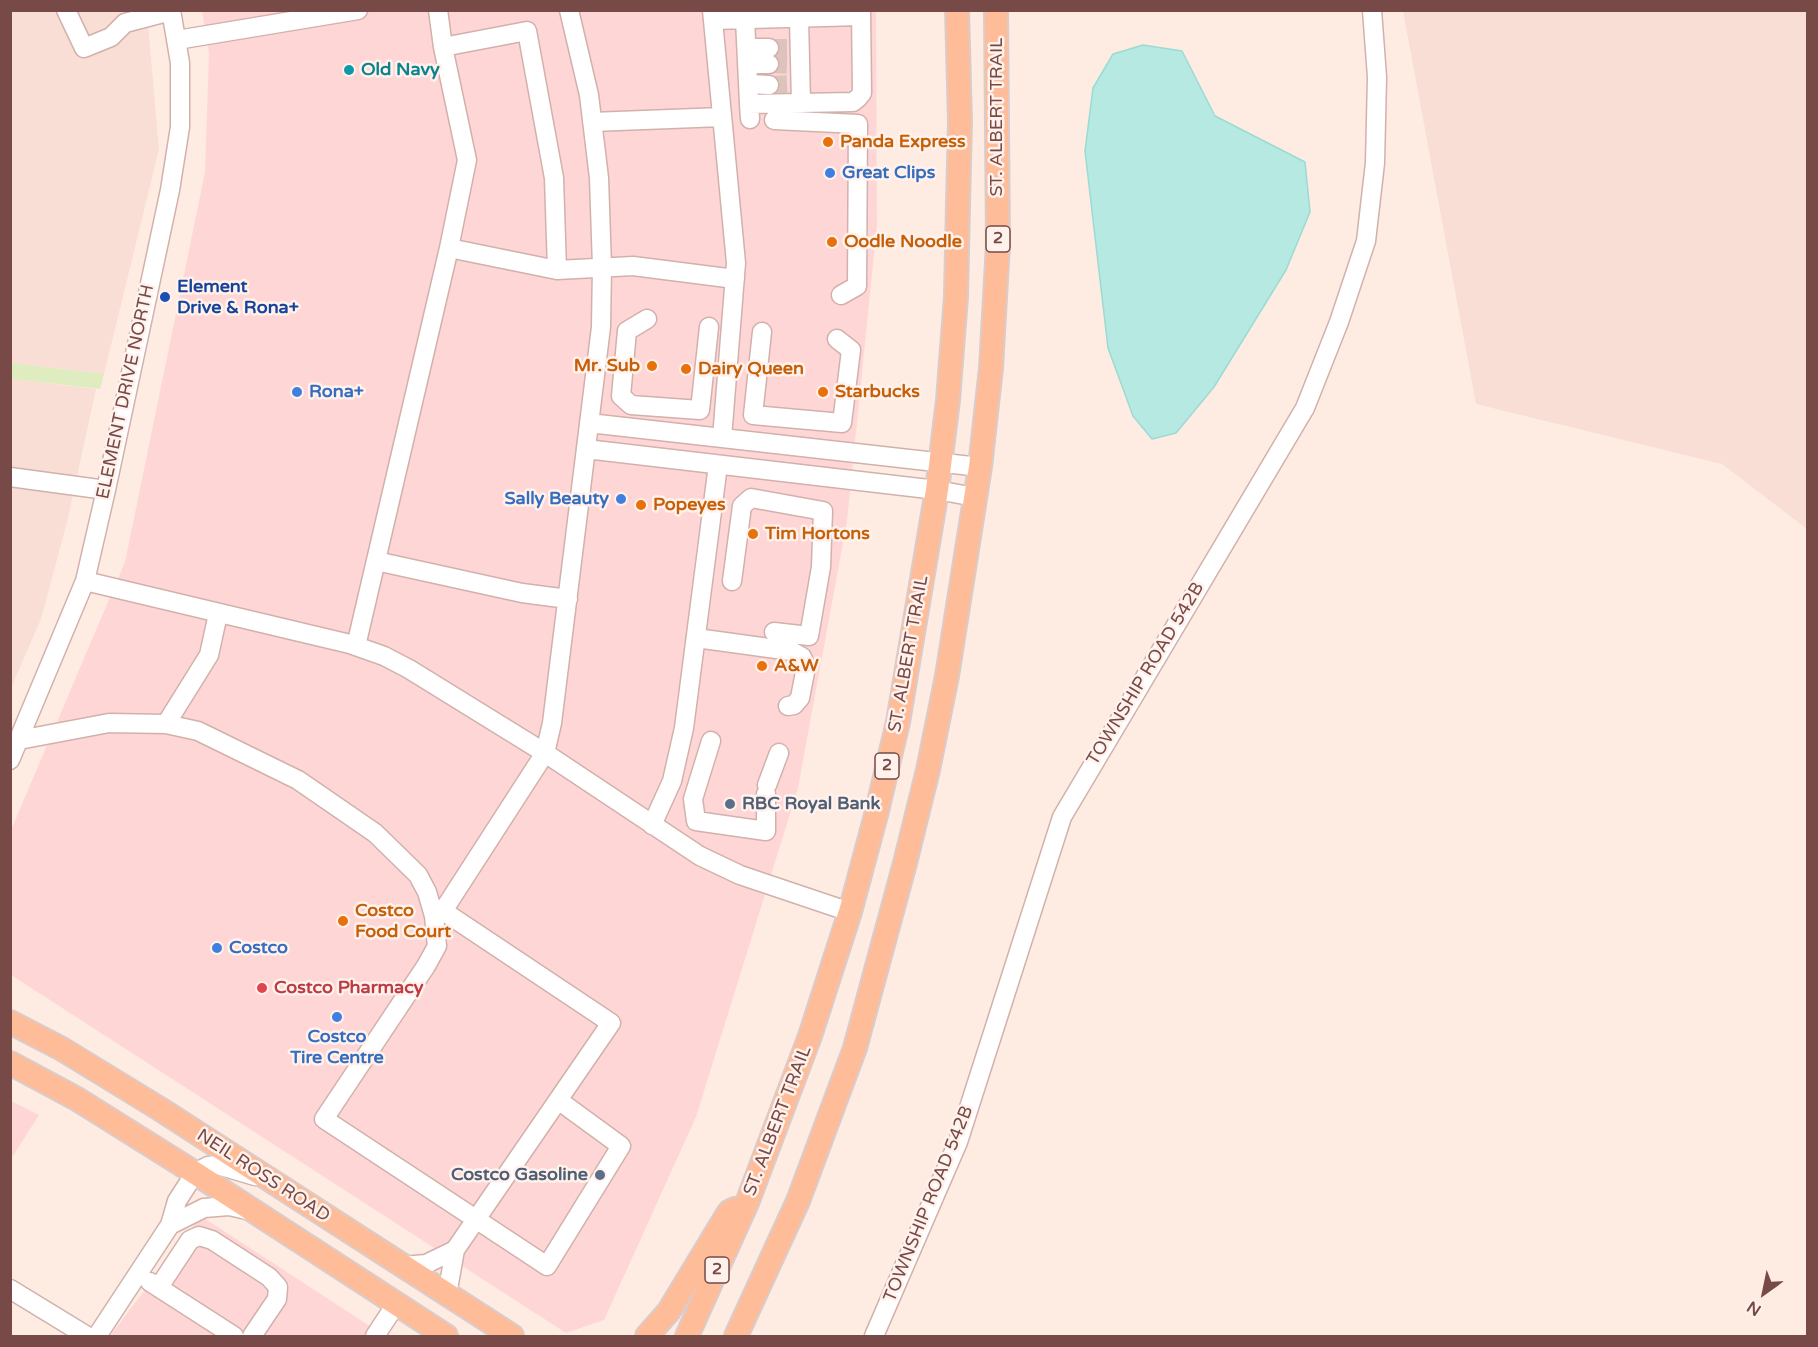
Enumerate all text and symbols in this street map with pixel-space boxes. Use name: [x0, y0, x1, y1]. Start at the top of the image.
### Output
street label: ST. ALBERT TRAIL: [986, 38, 1008, 196]
place label: Old Navy: [361, 59, 440, 81]
marker: Old Navy: [342, 63, 356, 77]
place label: Panda Express: [840, 131, 966, 153]
marker: Panda Express: [821, 135, 835, 149]
place label: Great Clips: [842, 162, 935, 184]
marker: Great Clips: [823, 166, 837, 180]
road number: 2: [986, 226, 1010, 252]
place label: Oodle Noodle: [844, 231, 962, 253]
marker: Oodle Noodle: [825, 235, 839, 249]
place label: Element Drive & Rona+: [177, 276, 299, 318]
street label: ELEMENT DRIVE NORTH: [93, 283, 159, 501]
marker: Element Drive & Rona+: [158, 290, 172, 304]
place label: Mr. Sub: [574, 355, 640, 377]
place label: Dairy Queen: [698, 358, 804, 380]
marker: Mr. Sub: [645, 359, 659, 373]
marker: Dairy Queen: [679, 362, 693, 376]
place label: Rona+: [309, 381, 364, 403]
place label: Starbucks: [835, 381, 920, 403]
marker: Rona+: [290, 385, 304, 399]
marker: Starbucks: [816, 385, 830, 399]
place label: Sally Beauty: [504, 488, 609, 510]
marker: Sally Beauty: [614, 492, 628, 506]
place label: Popeyes: [653, 494, 726, 516]
marker: Popeyes: [634, 498, 648, 512]
place label: Tim Hortons: [765, 523, 870, 545]
marker: Tim Hortons: [746, 527, 760, 541]
street label: ST. ALBERT TRAIL: [885, 574, 933, 734]
street label: TOWNSHIP ROAD 542B: [1083, 579, 1209, 769]
place label: A&W: [774, 655, 819, 677]
marker: A&W: [755, 659, 769, 673]
road number: 2: [875, 753, 899, 779]
place label: RBC Royal Bank: [742, 793, 880, 815]
marker: RBC Royal Bank: [723, 797, 737, 811]
place label: Costco Food Court: [355, 900, 451, 942]
marker: Costco Food Court: [336, 914, 350, 928]
place label: Costco: [229, 937, 288, 959]
marker: Costco: [210, 941, 224, 955]
place label: Costco Pharmacy: [274, 977, 423, 999]
marker: Costco Pharmacy: [255, 981, 269, 995]
marker: Costco Tire Centre: [330, 1010, 344, 1024]
place label: Costco Tire Centre: [290, 1026, 384, 1068]
street label: ST. ALBERT TRAIL: [739, 1043, 817, 1199]
street label: TOWNSHIP ROAD 542B: [880, 1103, 978, 1305]
street label: NEIL ROSS ROAD: [192, 1125, 334, 1227]
place label: Costco Gasoline: [451, 1164, 588, 1186]
marker: Costco Gasoline: [593, 1168, 607, 1182]
road number: 2: [705, 1257, 729, 1283]
north arrow: [1734, 1263, 1794, 1323]
text: N: [1743, 1296, 1765, 1320]

